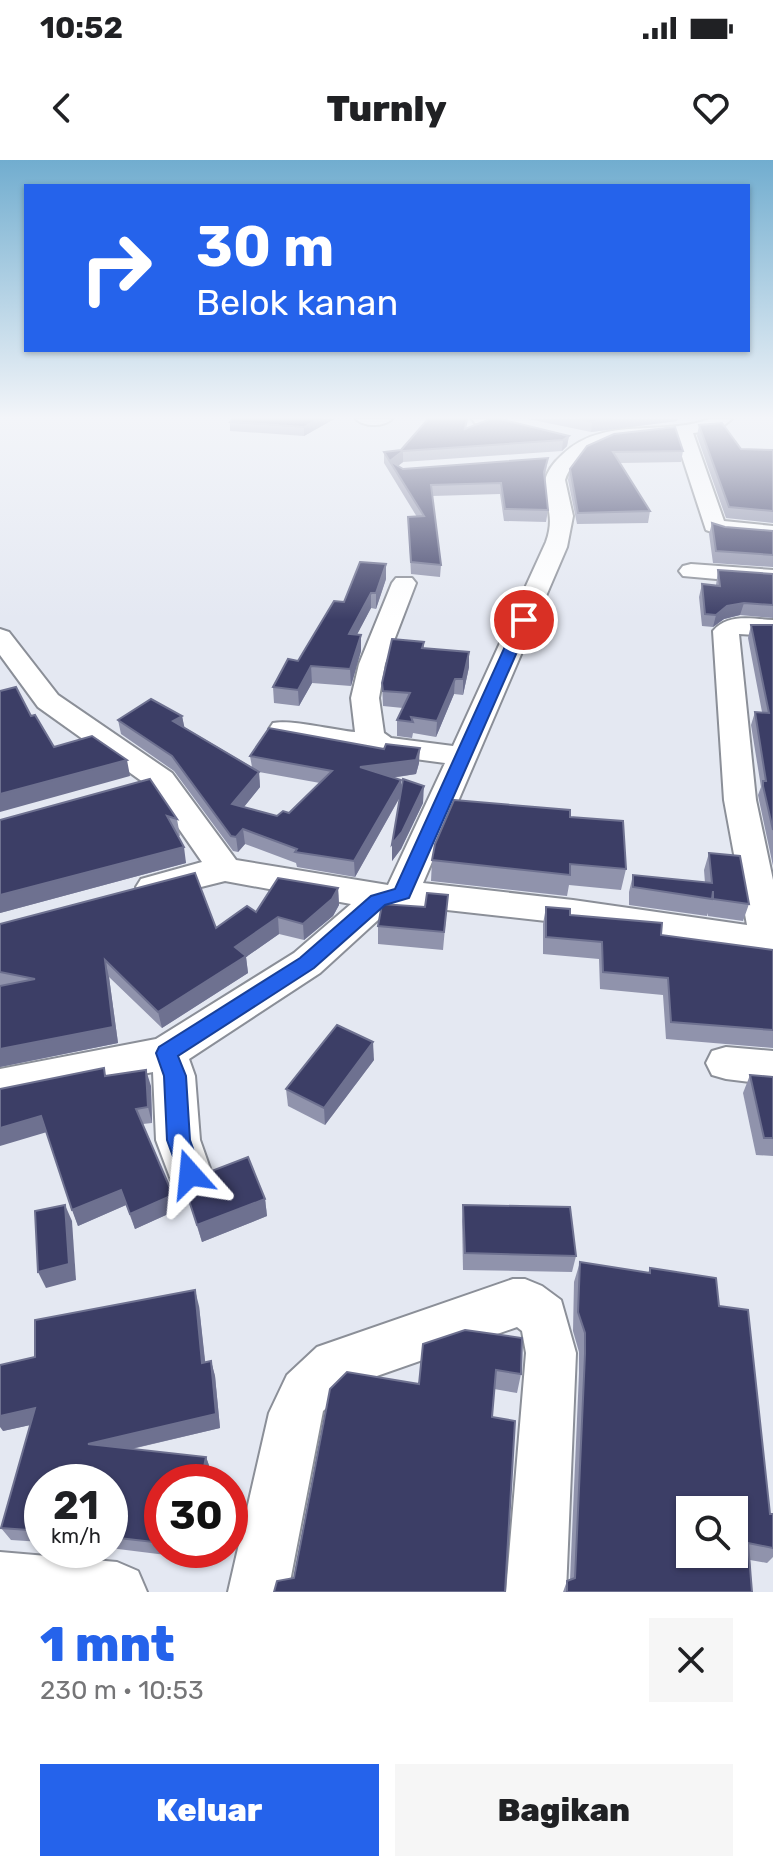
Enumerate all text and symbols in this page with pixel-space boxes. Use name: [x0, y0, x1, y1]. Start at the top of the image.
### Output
text: 10:52: [40, 10, 123, 46]
icon: back: [40, 86, 84, 130]
icon: heart: [689, 86, 733, 130]
text: Turnly: [326, 87, 447, 130]
text: 30 m: [196, 214, 334, 280]
icon: right: [64, 216, 168, 320]
text: Belok kanan: [196, 281, 398, 324]
pin: [490, 586, 558, 654]
icon: arrive: [502, 598, 546, 642]
position arrow: [148, 1132, 232, 1216]
speed limit sign: 30: [144, 1464, 248, 1568]
text: 21: [53, 1482, 99, 1529]
map controls: [676, 1496, 748, 1568]
button: search: [676, 1496, 748, 1568]
text: km/h: [51, 1524, 101, 1548]
text: 1 mnt: [40, 1616, 175, 1673]
button: close: [649, 1618, 733, 1702]
text: 230 m · 10:53: [40, 1675, 204, 1706]
button: Keluar: [40, 1764, 379, 1856]
button: Bagikan: [395, 1764, 733, 1856]

